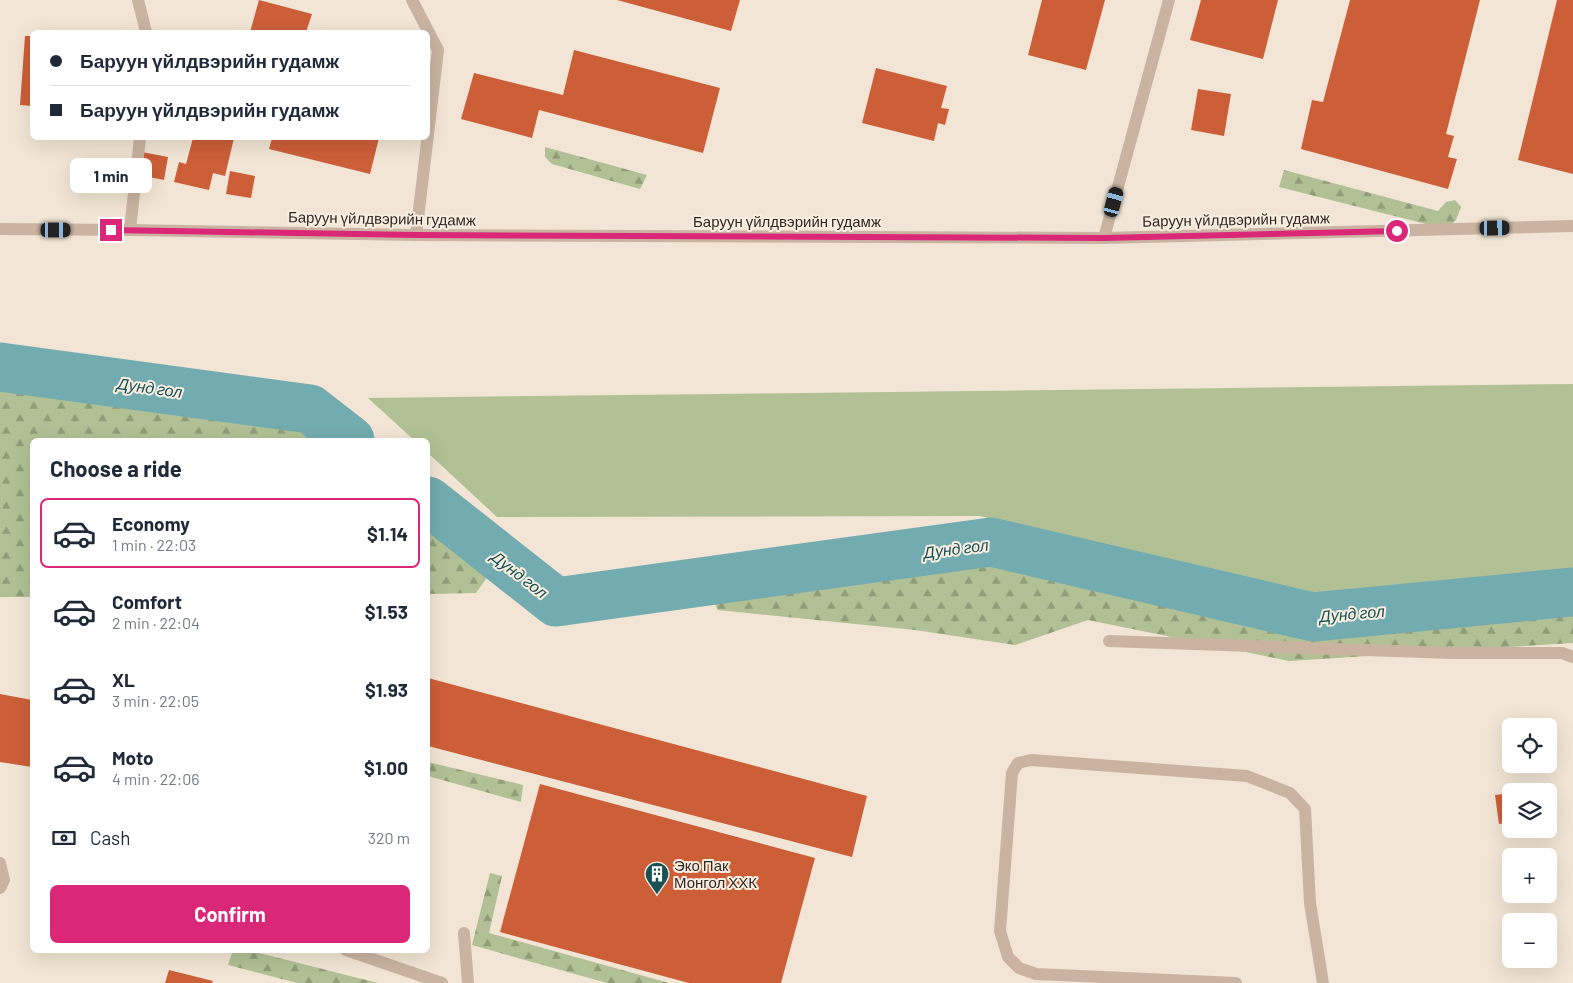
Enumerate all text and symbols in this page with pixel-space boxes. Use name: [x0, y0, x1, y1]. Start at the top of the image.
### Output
text: Баруун үйлдвэрийн гудамж: [80, 49, 339, 72]
text: Баруун үйлдвэрийн гудамж: [80, 98, 339, 121]
callout: 1 min: [70, 158, 152, 192]
text: 1 min: [93, 166, 129, 185]
car: [1102, 186, 1125, 218]
street label: Баруун үйлдвэрийн гудамж: [288, 207, 476, 229]
street label: Баруун үйлдвэрийн гудамж: [1142, 208, 1330, 230]
street label: Баруун үйлдвэрийн гудамж: [693, 212, 881, 230]
route end: [100, 219, 122, 241]
route start: [1386, 220, 1408, 242]
car: [1479, 220, 1510, 236]
car: [41, 223, 71, 238]
water label: Дунд гол: [114, 373, 184, 401]
text: Choose a ride: [50, 455, 182, 481]
icon: car: [52, 511, 97, 556]
text: Economy: [112, 512, 190, 535]
text: $1.14: [367, 522, 408, 545]
text: 1 min · 22:03: [112, 535, 196, 554]
water label: Дунд гол: [920, 535, 990, 562]
water label: Дунд гол: [487, 545, 552, 602]
icon: car: [52, 589, 97, 634]
text: Comfort: [112, 590, 182, 613]
text: $1.53: [365, 600, 408, 623]
water label: Дунд гол: [1317, 601, 1385, 625]
text: 2 min · 22:04: [112, 613, 200, 632]
icon: car: [52, 667, 97, 712]
text: XL: [112, 668, 135, 691]
text: $1.93: [365, 678, 408, 701]
text: 3 min · 22:05: [112, 691, 199, 710]
map controls: [1502, 718, 1557, 968]
button: locate: [1502, 718, 1557, 773]
icon: car: [52, 745, 97, 790]
text: Moto: [112, 746, 154, 769]
text: $1.00: [364, 756, 408, 779]
text: 4 min · 22:06: [112, 769, 200, 788]
button: layers: [1502, 783, 1557, 838]
icon: cash: [50, 824, 78, 852]
text: Cash: [90, 826, 131, 849]
text: 320 m: [368, 828, 410, 847]
button: +: [1502, 848, 1557, 903]
place label: Эко Пак Монгол ХХК: [674, 856, 757, 891]
building icon: Эко Пак Монгол ХХК: [644, 861, 670, 895]
button: Confirm: [50, 885, 410, 943]
button: −: [1502, 913, 1557, 968]

